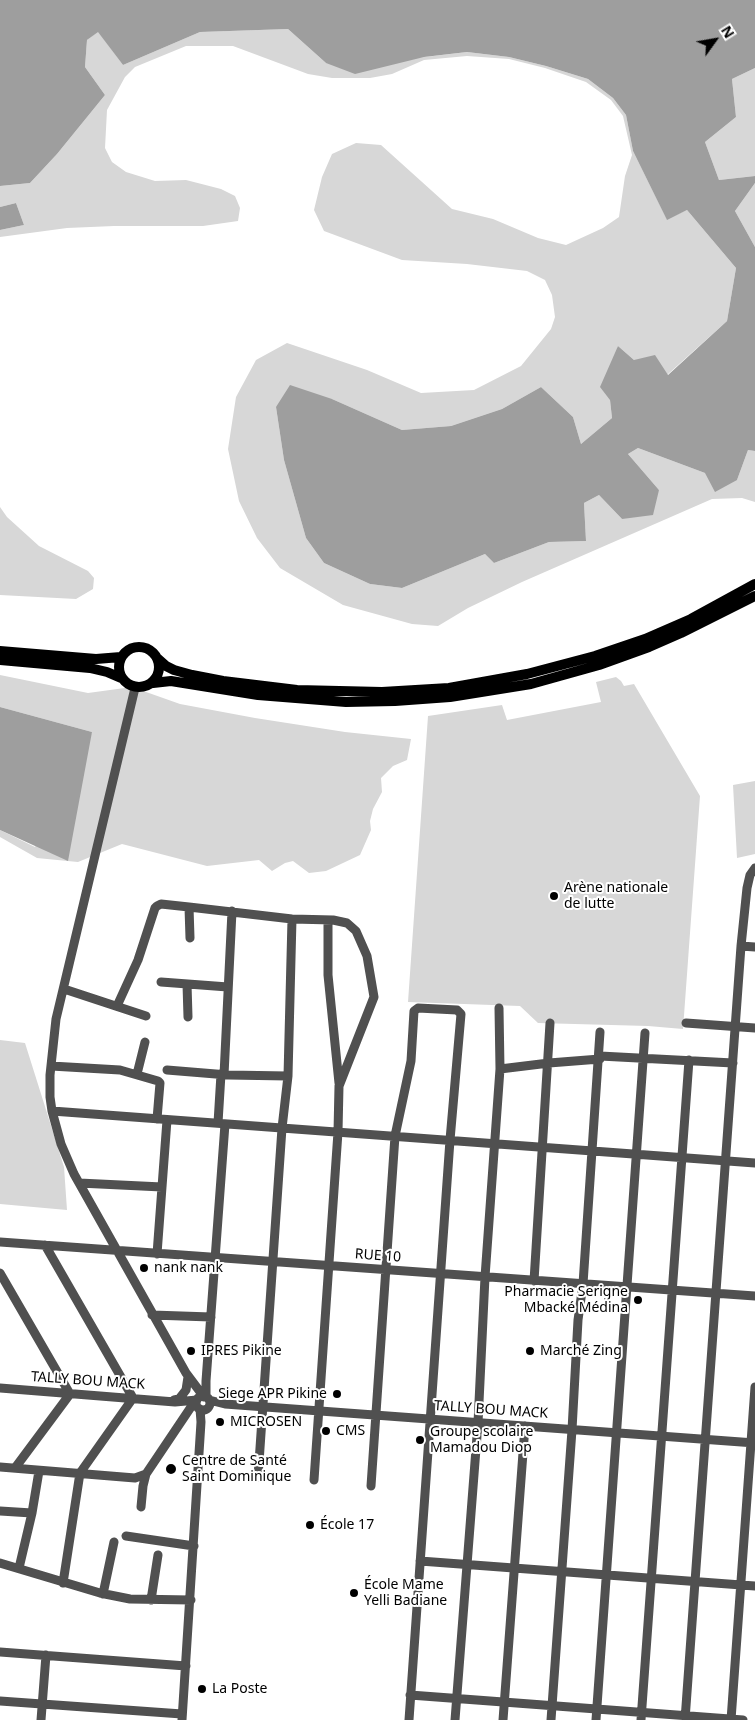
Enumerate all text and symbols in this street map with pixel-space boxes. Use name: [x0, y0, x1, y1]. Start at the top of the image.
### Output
north arrow: [690, 15, 740, 65]
text: N: [717, 22, 739, 42]
place label: Arène nationale de lutte: [564, 880, 668, 912]
marker: Arène nationale de lutte: [548, 890, 560, 902]
street label: RUE 10: [354, 1246, 402, 1266]
place label: nank nank: [154, 1260, 223, 1276]
marker: nank nank: [138, 1262, 150, 1274]
place label: Pharmacie Serigne Mbacké Médina: [504, 1284, 628, 1316]
marker: Pharmacie Serigne Mbacké Médina: [632, 1294, 644, 1306]
place label: IPRES Pikine: [201, 1343, 282, 1359]
place label: Marché Zing: [540, 1343, 622, 1359]
marker: IPRES Pikine: [185, 1345, 197, 1357]
marker: Marché Zing: [524, 1345, 536, 1357]
street label: TALLY BOU MACK: [30, 1369, 146, 1393]
place label: Siege APR Pikine: [218, 1386, 327, 1402]
marker: Siege APR Pikine: [331, 1388, 343, 1400]
street label: TALLY BOU MACK: [433, 1398, 549, 1422]
place label: MICROSEN: [230, 1414, 302, 1430]
marker: MICROSEN: [214, 1416, 226, 1428]
place label: CMS: [336, 1423, 365, 1439]
place label: Groupe scolaire Mamadou Diop: [430, 1424, 533, 1456]
marker: CMS: [320, 1425, 332, 1437]
marker: Groupe scolaire Mamadou Diop: [414, 1434, 426, 1446]
place label: Centre de Santé Saint Dominique: [182, 1453, 291, 1485]
marker: Centre de Santé Saint Dominique: [164, 1462, 178, 1476]
place label: École 17: [320, 1517, 374, 1533]
marker: École 17: [304, 1519, 316, 1531]
place label: École Mame Yelli Badiane: [364, 1577, 447, 1610]
marker: École Mame Yelli Badiane: [348, 1587, 360, 1599]
place label: La Poste: [212, 1681, 267, 1697]
marker: La Poste: [196, 1683, 208, 1695]

